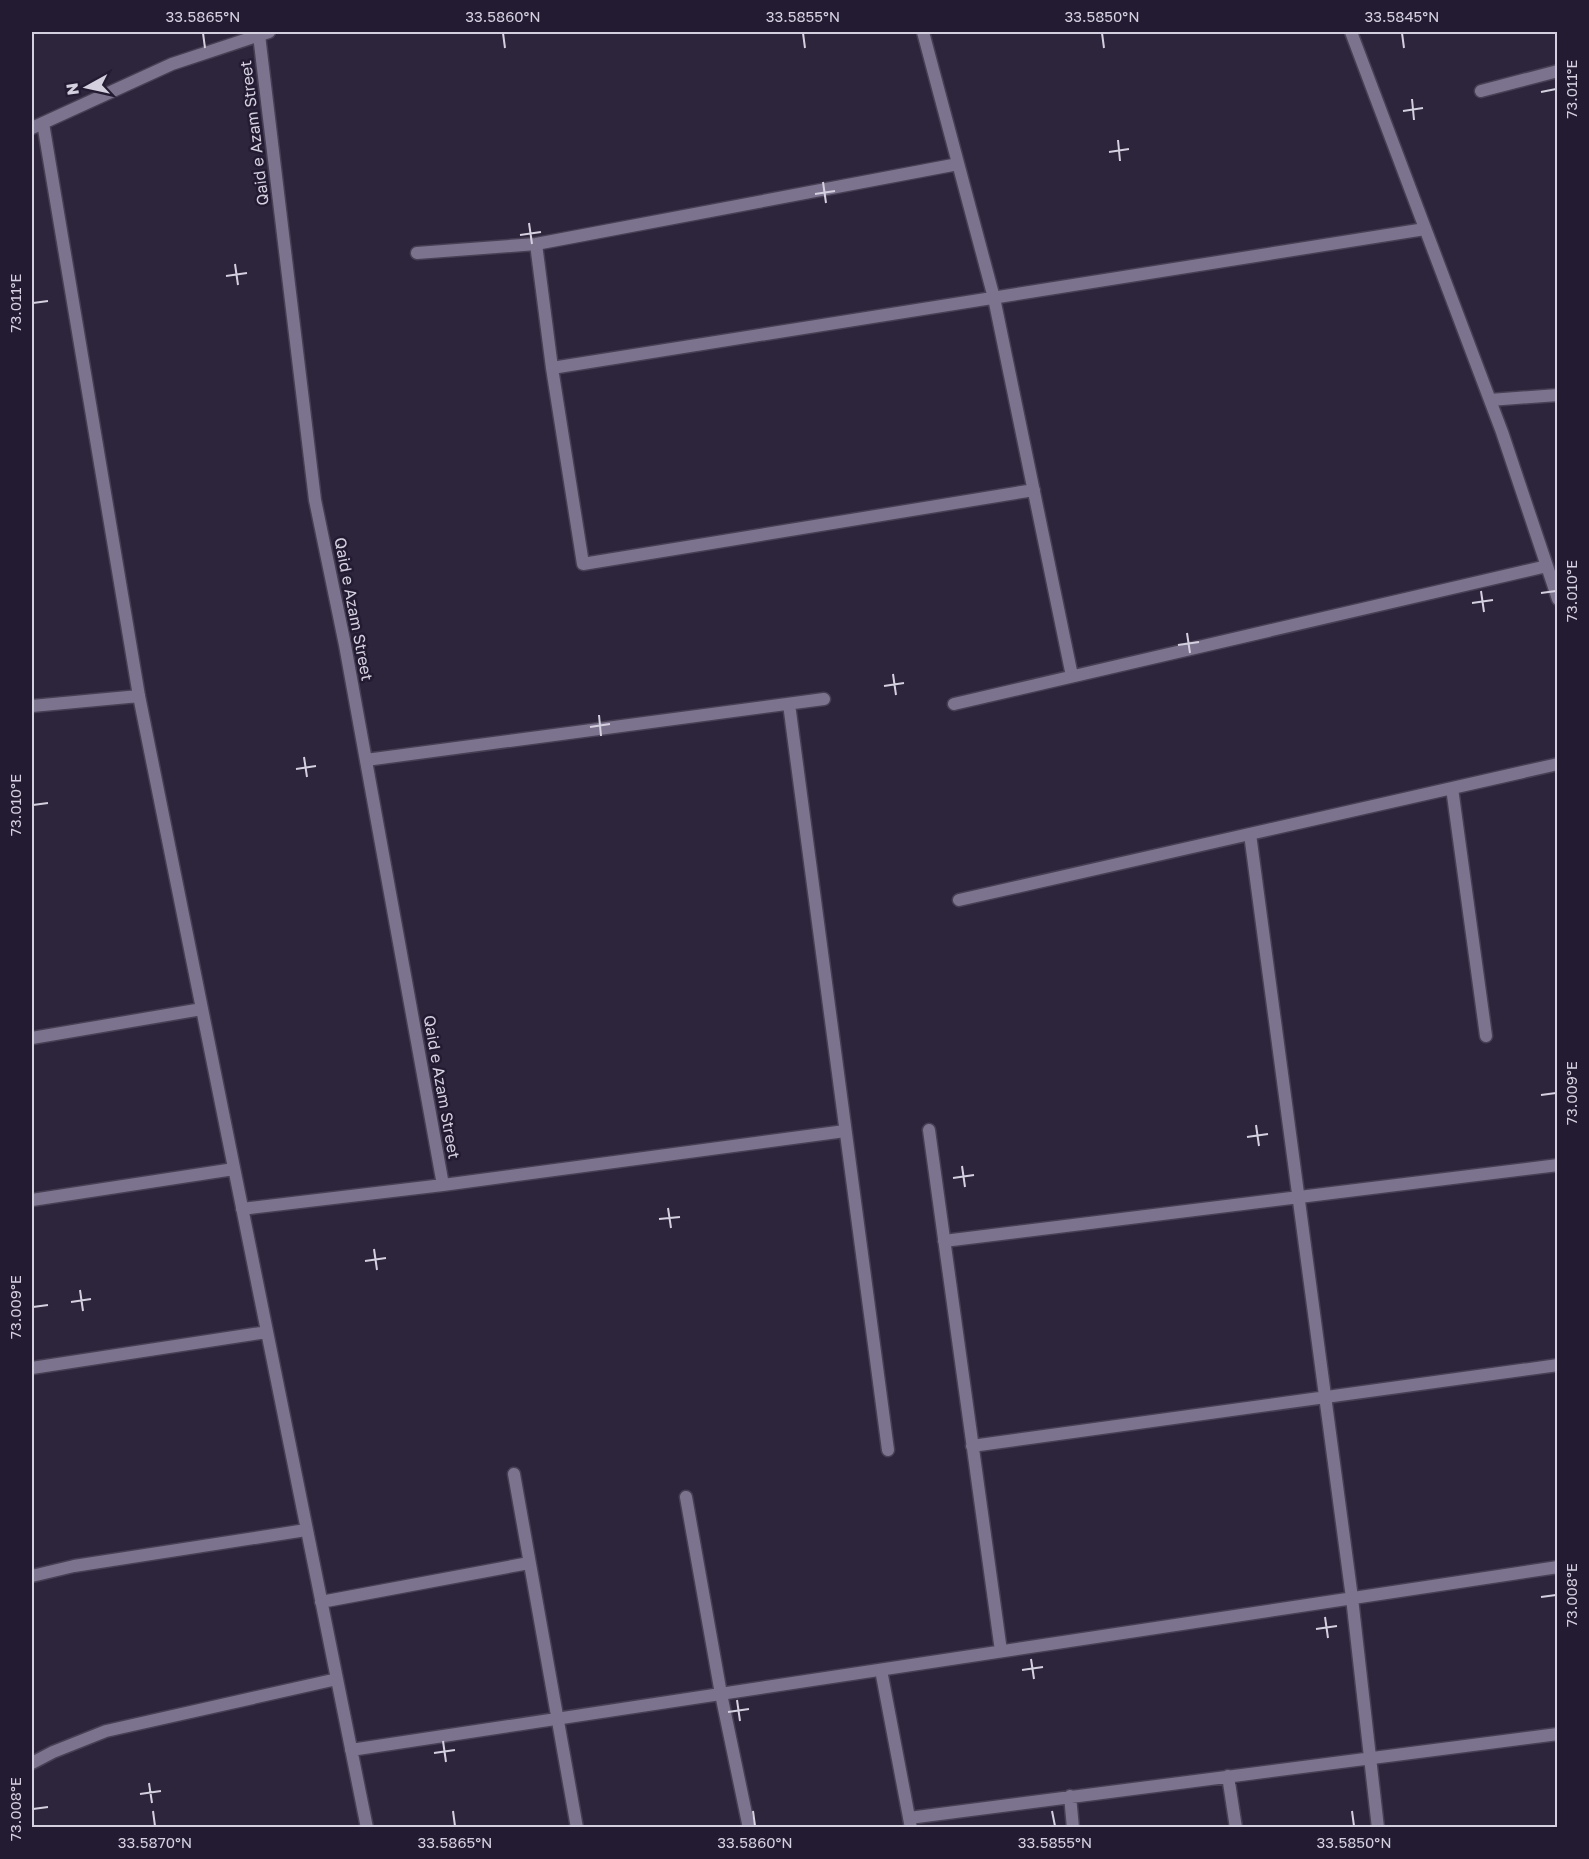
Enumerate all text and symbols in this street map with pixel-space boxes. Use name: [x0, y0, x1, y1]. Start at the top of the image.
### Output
text: 33.5865°N: [166, 7, 240, 25]
text: 33.5860°N: [465, 7, 541, 25]
text: 33.5855°N: [766, 7, 840, 25]
text: 33.5850°N: [1064, 7, 1140, 25]
text: 33.5845°N: [1364, 7, 1440, 25]
north arrow: [57, 57, 117, 117]
street label: Qaid e Azam Street: [235, 59, 273, 207]
text: 73.011°E: [1562, 60, 1580, 118]
text: N: [61, 82, 83, 97]
text: 73.011°E: [6, 274, 24, 332]
street label: Qaid e Azam Street: [330, 535, 378, 683]
text: 73.010°E: [1562, 560, 1580, 622]
text: 73.010°E: [6, 774, 24, 836]
street label: Qaid e Azam Street: [419, 1013, 465, 1161]
text: 73.009°E: [1562, 1061, 1580, 1125]
text: 73.009°E: [6, 1275, 24, 1339]
text: 73.008°E: [1562, 1563, 1580, 1627]
text: 73.008°E: [6, 1777, 24, 1841]
text: 33.5870°N: [118, 1833, 192, 1851]
text: 33.5865°N: [418, 1833, 492, 1851]
text: 33.5860°N: [717, 1833, 793, 1851]
text: 33.5855°N: [1018, 1833, 1092, 1851]
text: 33.5850°N: [1316, 1833, 1392, 1851]

